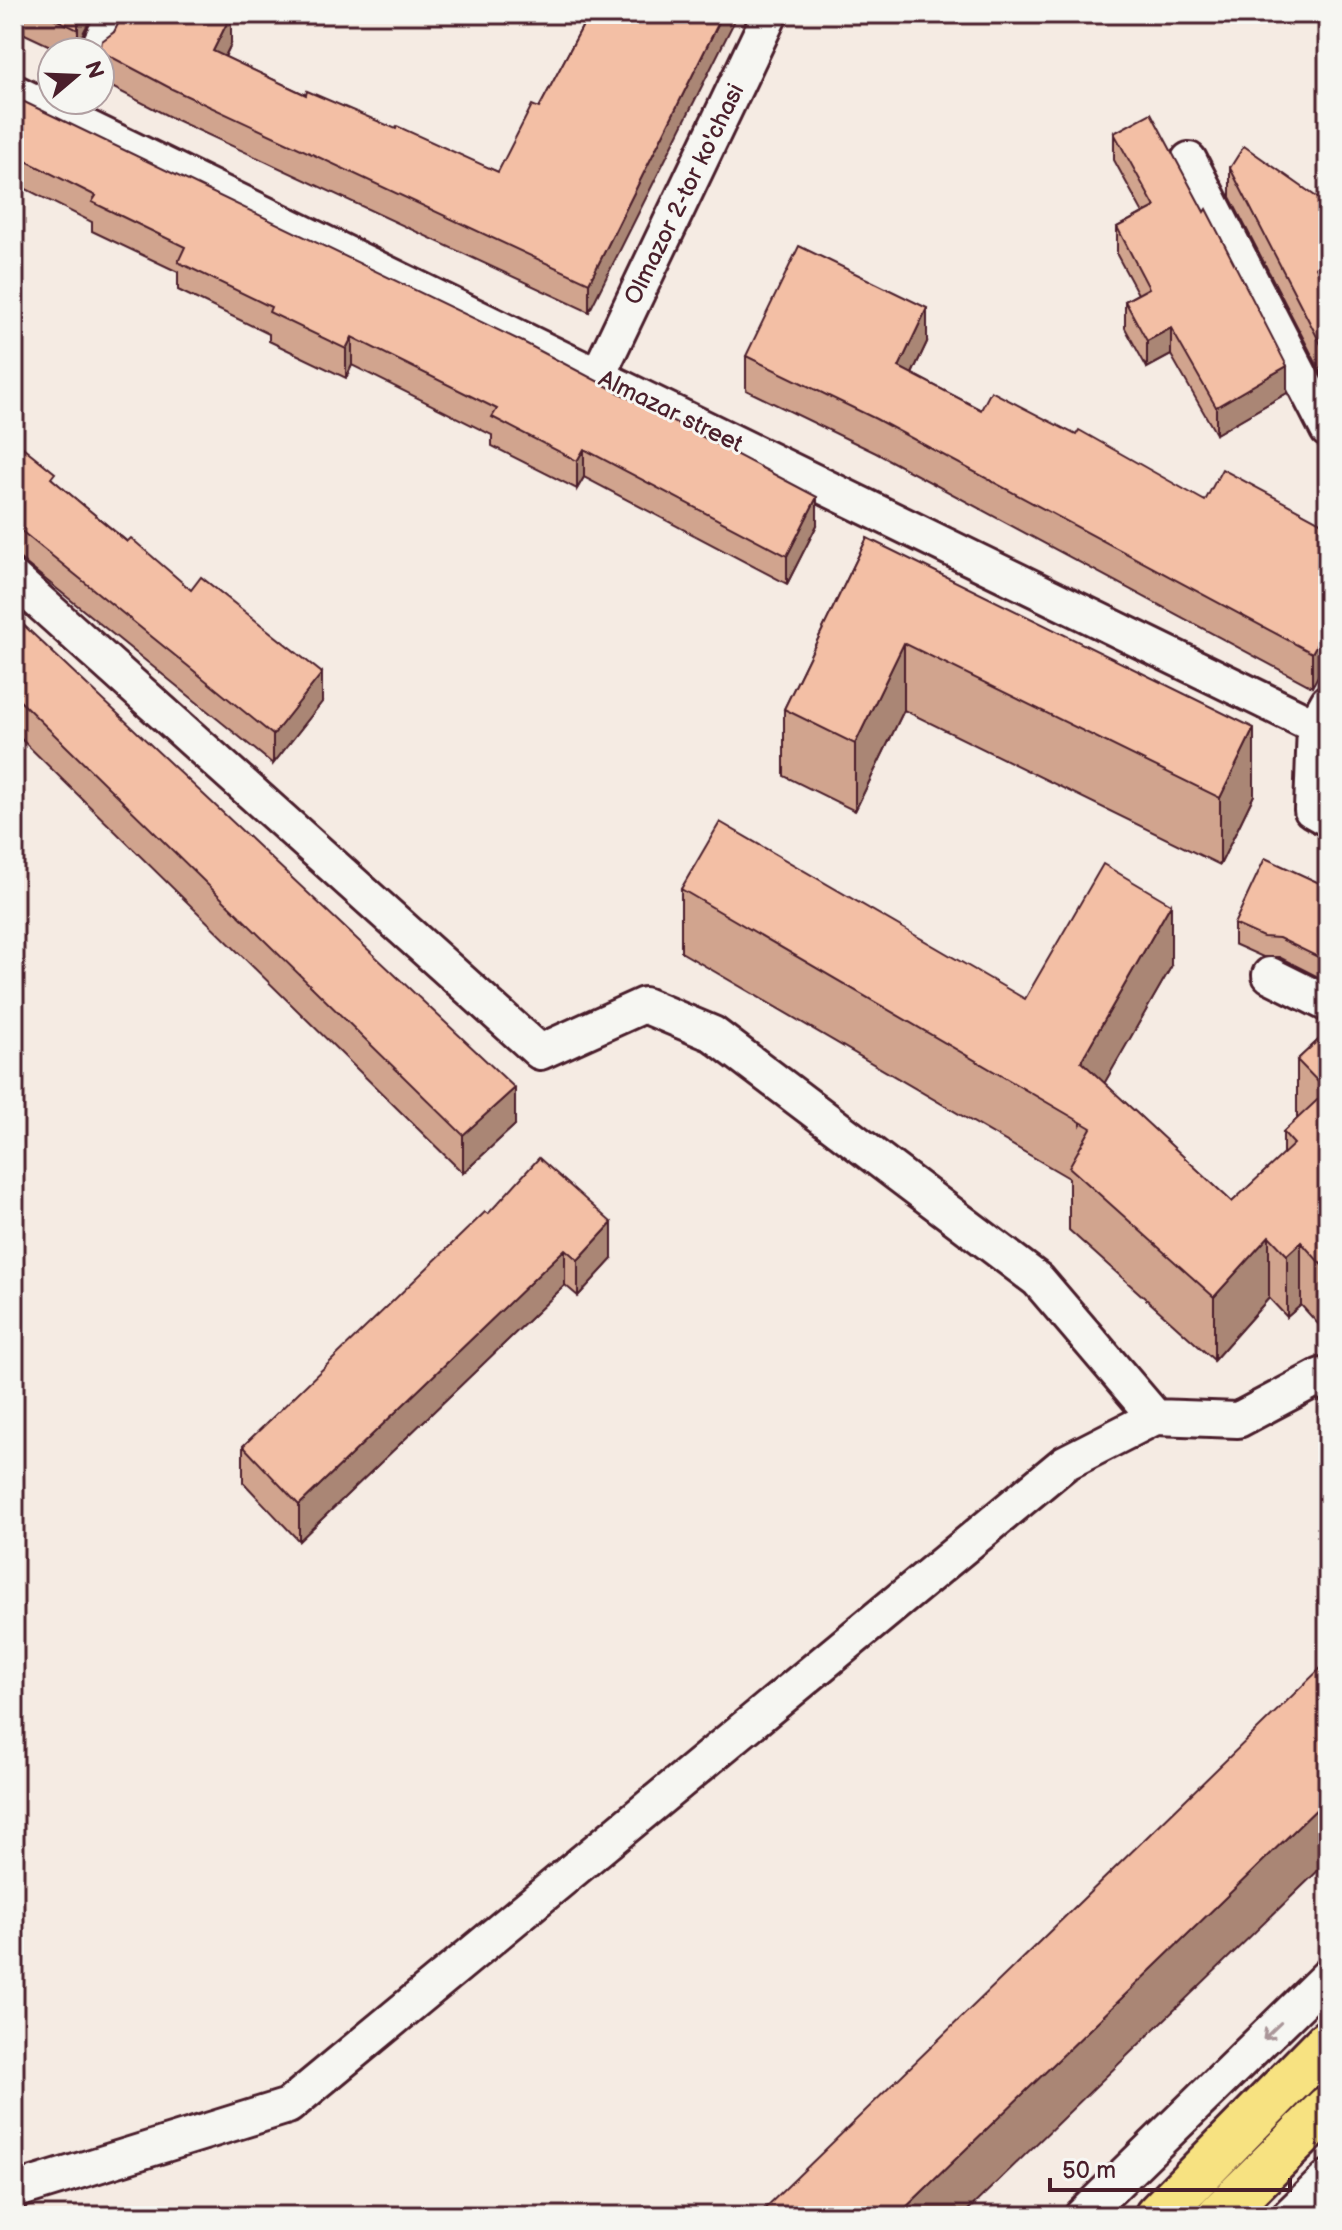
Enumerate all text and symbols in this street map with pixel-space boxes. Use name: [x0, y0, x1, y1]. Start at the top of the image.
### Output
north arrow: [36, 36, 116, 116]
text: N: [78, 58, 109, 82]
street label: Olmazor 2-tor ko'chasi: [618, 79, 751, 309]
street label: Almazar street: [594, 364, 748, 459]
one-way arrow: [1262, 2021, 1282, 2040]
scale bar: [1050, 2142, 1290, 2192]
text: 50 m: [1062, 2156, 1116, 2185]

